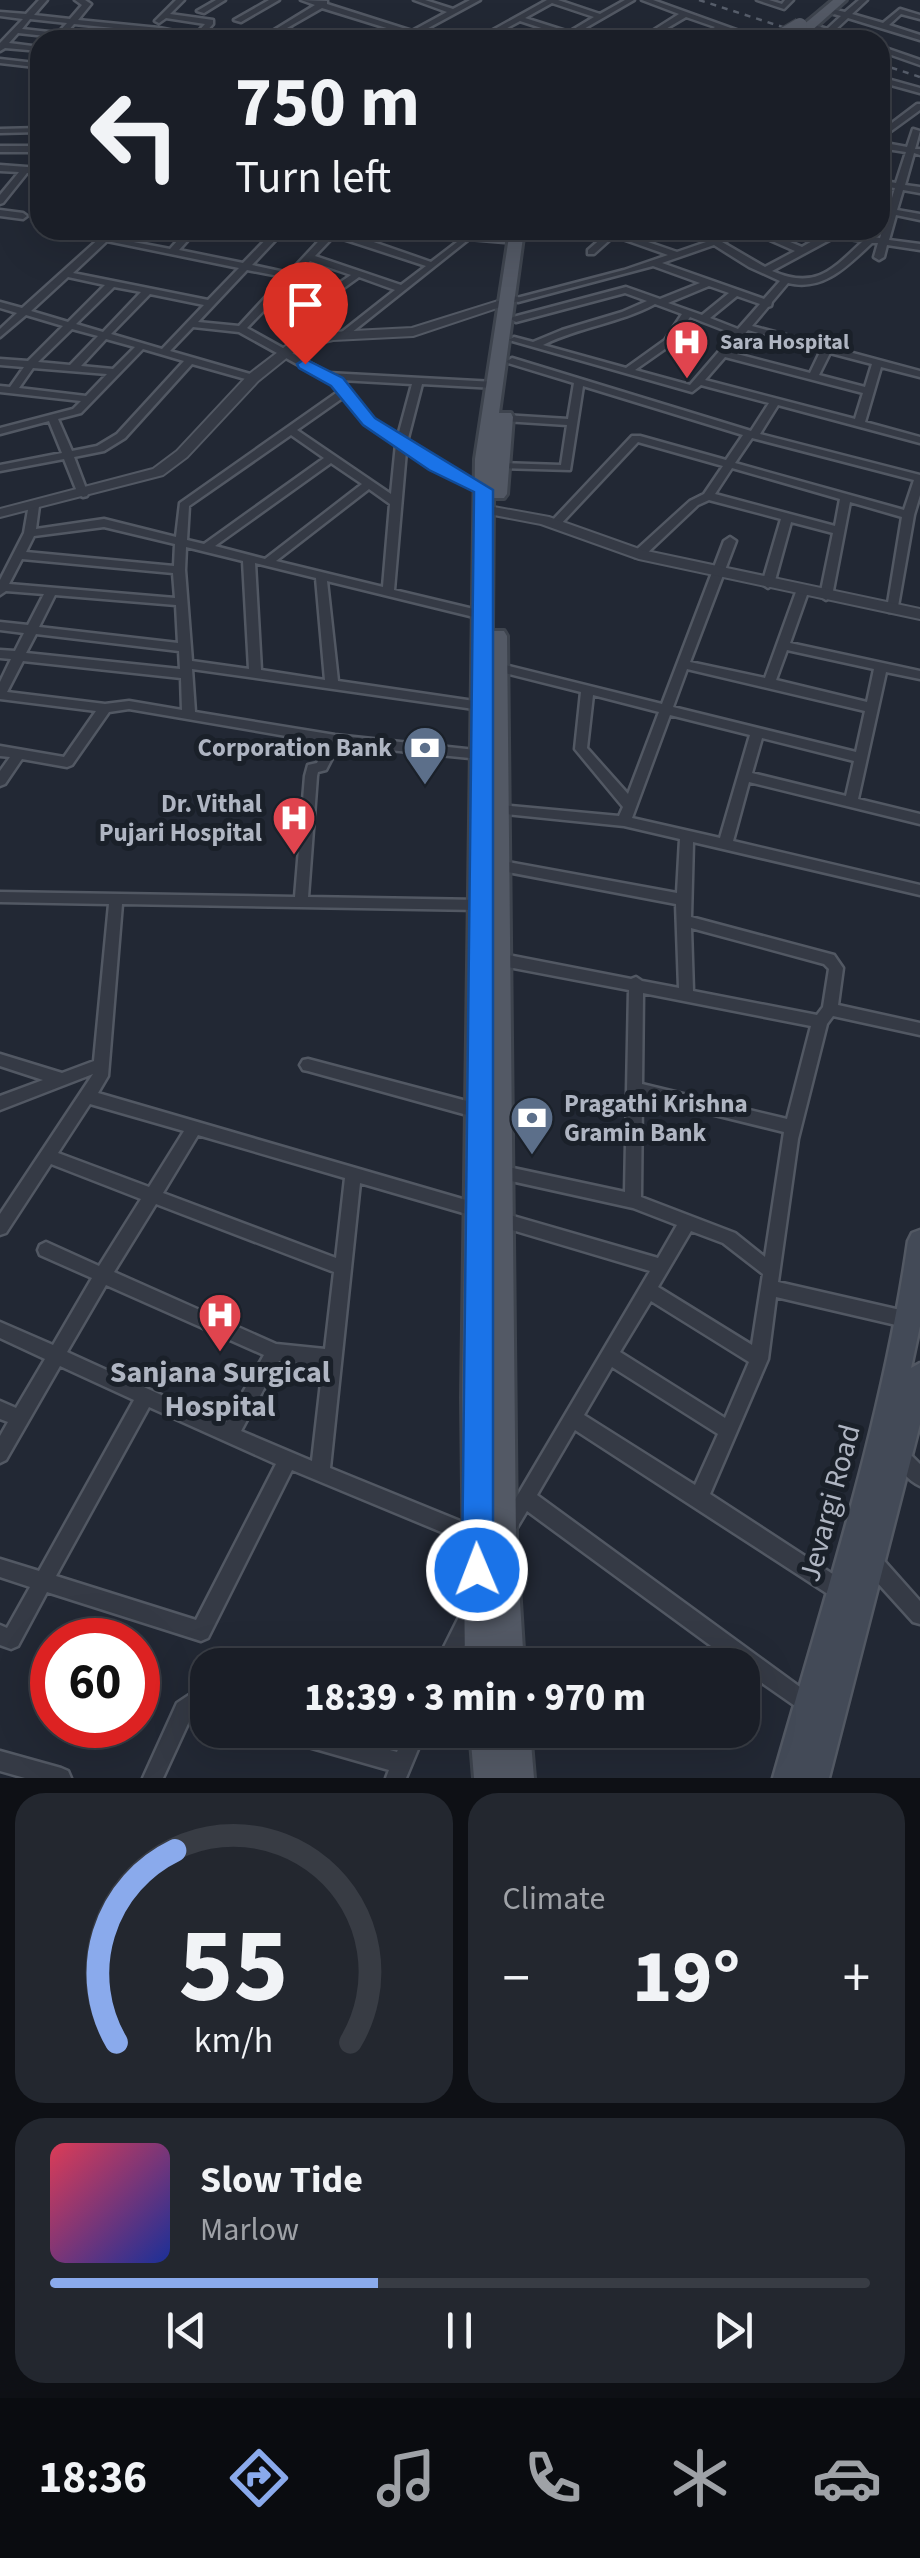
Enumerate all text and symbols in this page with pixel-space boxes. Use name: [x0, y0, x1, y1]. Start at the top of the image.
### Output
text: 750 m: [235, 53, 420, 153]
icon: left: [70, 70, 200, 200]
text: Turn left: [235, 146, 391, 210]
pin: [263, 262, 348, 365]
icon: arrive: [278, 277, 333, 332]
hospital icon: Sara Hospital: [664, 319, 710, 380]
place label: Sara Hospital: [720, 326, 850, 358]
bank icon: Corporation Bank: [402, 725, 448, 786]
place label: Corporation Bank: [198, 730, 392, 766]
place label: Dr. Vithal Pujari Hospital: [99, 786, 262, 851]
hospital icon: Dr. Vithal Pujari Hospital: [271, 795, 317, 856]
place label: Pragathi Krishna Gramin Bank: [564, 1086, 748, 1151]
bank icon: Pragathi Krishna Gramin Bank: [509, 1095, 555, 1156]
hospital icon: Sanjana Surgical Hospital: [197, 1292, 243, 1353]
place label: Sanjana Surgical Hospital: [110, 1351, 331, 1428]
street label: Jevargi Road: [788, 1420, 872, 1586]
position arrow: [425, 1518, 529, 1622]
speed limit sign: 60: [30, 1618, 160, 1748]
text: 18:39 · 3 min · 970 m: [304, 1671, 646, 1725]
text: Climate: [503, 1876, 605, 1922]
text: 55: [179, 1894, 289, 2042]
text: 19°: [632, 1924, 740, 2031]
text: −: [503, 1940, 530, 2018]
text: +: [843, 1940, 870, 2018]
text: km/h: [194, 2015, 273, 2066]
text: Slow Tide: [200, 2153, 363, 2207]
text: Marlow: [200, 2207, 299, 2253]
icon: previous: [159, 2303, 214, 2358]
icon: pause: [432, 2303, 487, 2358]
icon: next: [706, 2303, 761, 2358]
icon: directions: [224, 2443, 294, 2513]
icon: music: [371, 2443, 441, 2513]
icon: phone: [518, 2443, 588, 2513]
icon: climate: [665, 2443, 735, 2513]
icon: car: [812, 2443, 882, 2513]
text: 18:36: [38, 2446, 147, 2510]

